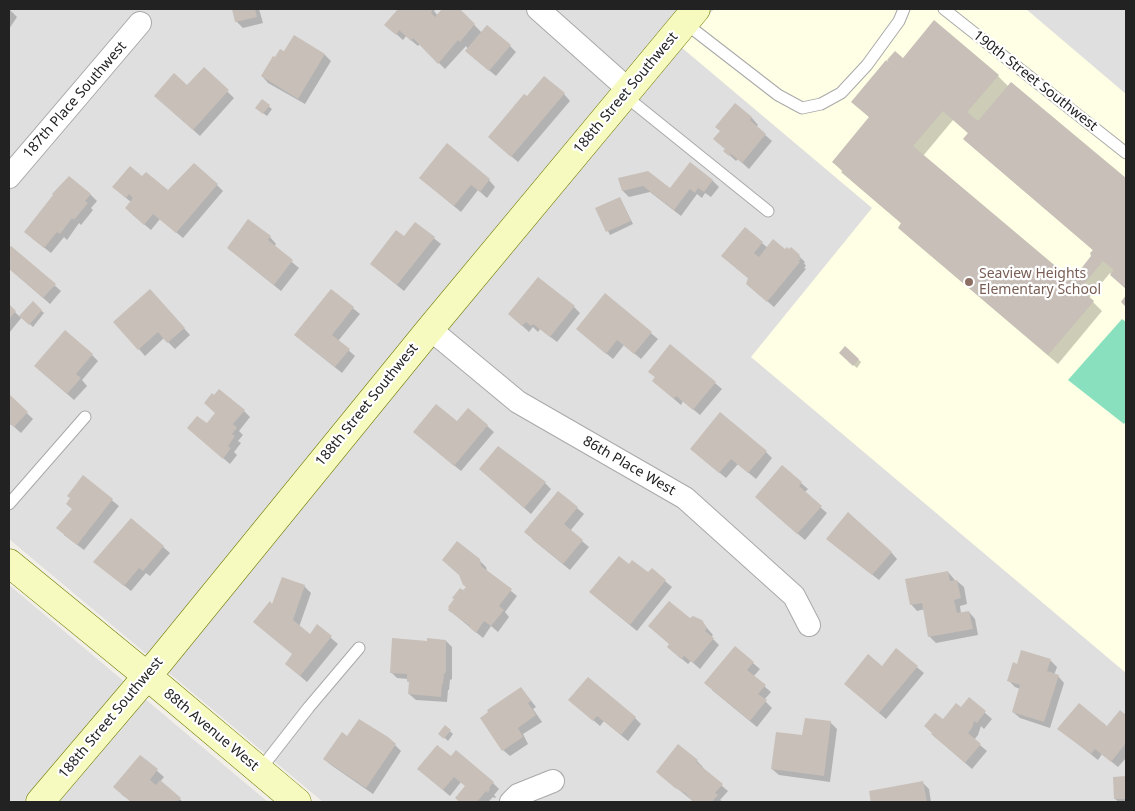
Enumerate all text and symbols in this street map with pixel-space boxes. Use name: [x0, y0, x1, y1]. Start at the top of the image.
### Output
street label: 190th Street Southwest: [969, 27, 1101, 135]
street label: 188th Street Southwest: [570, 29, 682, 157]
street label: 187th Place Southwest: [20, 38, 130, 162]
place label: Seaview Heights Elementary School: [979, 266, 1101, 298]
marker: Seaview Heights Elementary School: [963, 276, 975, 288]
street label: 188th Street Southwest: [312, 340, 422, 470]
street label: 86th Place West: [580, 433, 678, 499]
street label: 188th Street Southwest: [55, 654, 167, 782]
street label: 88th Avenue West: [160, 685, 262, 775]

